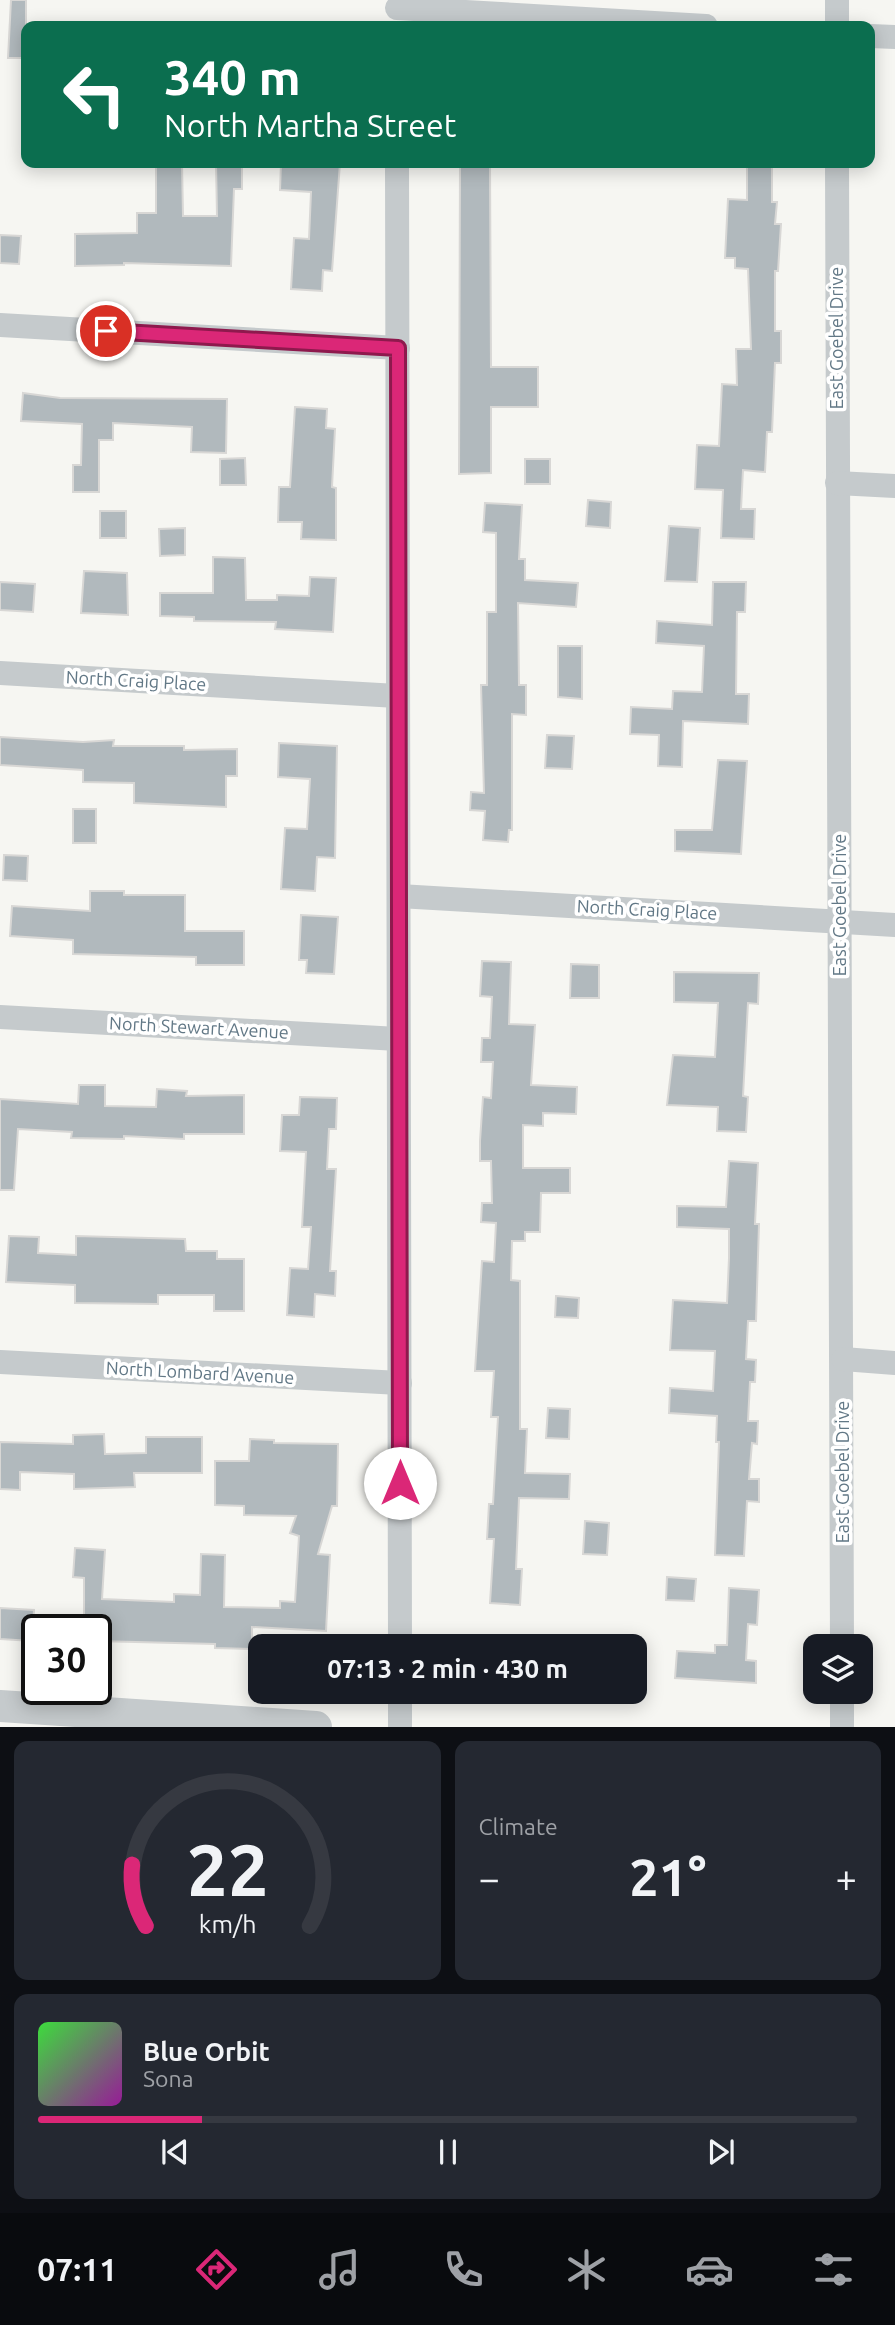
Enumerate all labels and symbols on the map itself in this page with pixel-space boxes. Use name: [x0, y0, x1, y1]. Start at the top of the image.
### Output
street label: East Goebel Drive: [826, 267, 846, 409]
pin: [76, 301, 136, 361]
street label: North Craig Place: [65, 666, 207, 694]
street label: East Goebel Drive: [829, 834, 849, 976]
street label: North Craig Place: [576, 895, 718, 923]
street label: North Stewart Avenue: [109, 1012, 289, 1042]
street label: North Lombard Avenue: [105, 1357, 295, 1387]
street label: East Goebel Drive: [832, 1401, 852, 1543]
position arrow: [363, 1446, 437, 1520]
speed limit sign: 30: [21, 1614, 112, 1705]

